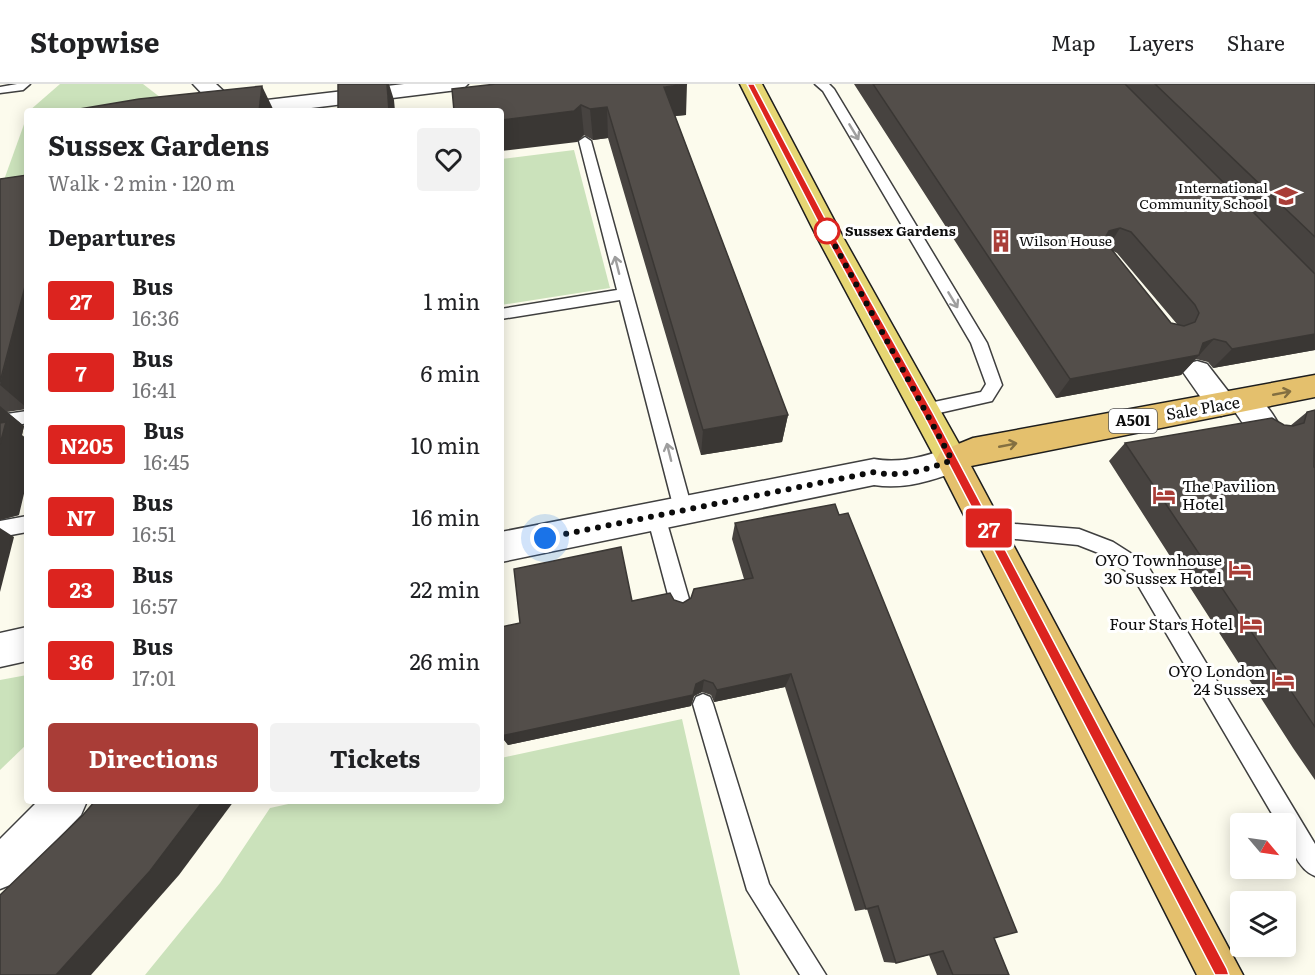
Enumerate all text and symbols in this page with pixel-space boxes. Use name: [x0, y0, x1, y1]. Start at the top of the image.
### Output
text: Stopwise: [30, 20, 160, 62]
text: Map: [1051, 26, 1096, 57]
text: Layers: [1129, 26, 1194, 57]
text: Share: [1227, 26, 1285, 57]
text: Sussex Gardens: [48, 123, 269, 165]
one-way arrow: [848, 123, 860, 140]
button: heart: [417, 128, 480, 191]
text: Walk · 2 min · 120 m: [48, 167, 235, 197]
place label: International Community School: [1139, 177, 1268, 213]
school or university icon: International Community School: [1273, 183, 1299, 209]
marker: Sussex Gardens: [814, 218, 840, 244]
text: Departures: [48, 220, 175, 253]
place label: Sussex Gardens: [845, 220, 956, 240]
building icon: Wilson House: [988, 228, 1014, 254]
place label: Wilson House: [1019, 230, 1112, 250]
one-way arrow: [611, 255, 622, 274]
text: Bus: [132, 269, 173, 302]
text: 1 min: [423, 284, 480, 317]
text: 27: [70, 285, 92, 316]
one-way arrow: [948, 291, 960, 308]
text: 16:36: [132, 302, 179, 332]
text: Bus: [132, 341, 173, 374]
text: 6 min: [421, 356, 480, 389]
text: 7: [75, 357, 87, 388]
text: 16:41: [132, 374, 176, 404]
one-way arrow: [1272, 387, 1291, 398]
street label: Sale Place: [1164, 389, 1242, 425]
road number: A501: [1109, 409, 1157, 433]
text: Bus: [143, 413, 184, 446]
text: 10 min: [411, 428, 480, 461]
text: N205: [60, 429, 113, 460]
one-way arrow: [998, 439, 1017, 450]
one-way arrow: [663, 443, 674, 462]
text: 16:45: [143, 446, 189, 476]
place label: The Pavilion Hotel: [1182, 473, 1276, 515]
hotel icon: The Pavilion Hotel: [1151, 482, 1177, 508]
text: Bus: [132, 485, 173, 518]
text: 16 min: [412, 500, 480, 533]
text: N7: [66, 501, 96, 532]
line badge: 27: [962, 508, 1016, 548]
text: 27: [978, 513, 1000, 544]
text: 16:51: [132, 518, 176, 548]
your location: [530, 523, 560, 553]
place label: OYO Townhouse 30 Sussex Hotel: [1095, 547, 1222, 589]
hotel icon: OYO Townhouse 30 Sussex Hotel: [1227, 556, 1253, 582]
text: Bus: [132, 557, 173, 590]
text: 22 min: [410, 572, 480, 605]
text: 23: [70, 573, 93, 604]
text: 16:57: [132, 590, 178, 620]
place label: Four Stars Hotel: [1109, 611, 1233, 635]
hotel icon: Four Stars Hotel: [1238, 611, 1264, 637]
text: Bus: [132, 629, 173, 662]
text: 26 min: [409, 644, 480, 677]
text: 36: [69, 645, 93, 676]
place label: OYO London 24 Sussex: [1168, 658, 1266, 700]
text: 17:01: [132, 662, 176, 692]
hotel icon: OYO London 24 Sussex: [1270, 667, 1296, 693]
button: Directions: [48, 723, 258, 792]
button: Tickets: [270, 723, 480, 792]
north arrow: [1230, 813, 1296, 879]
map controls: [1230, 813, 1296, 957]
button: layers: [1230, 891, 1296, 957]

